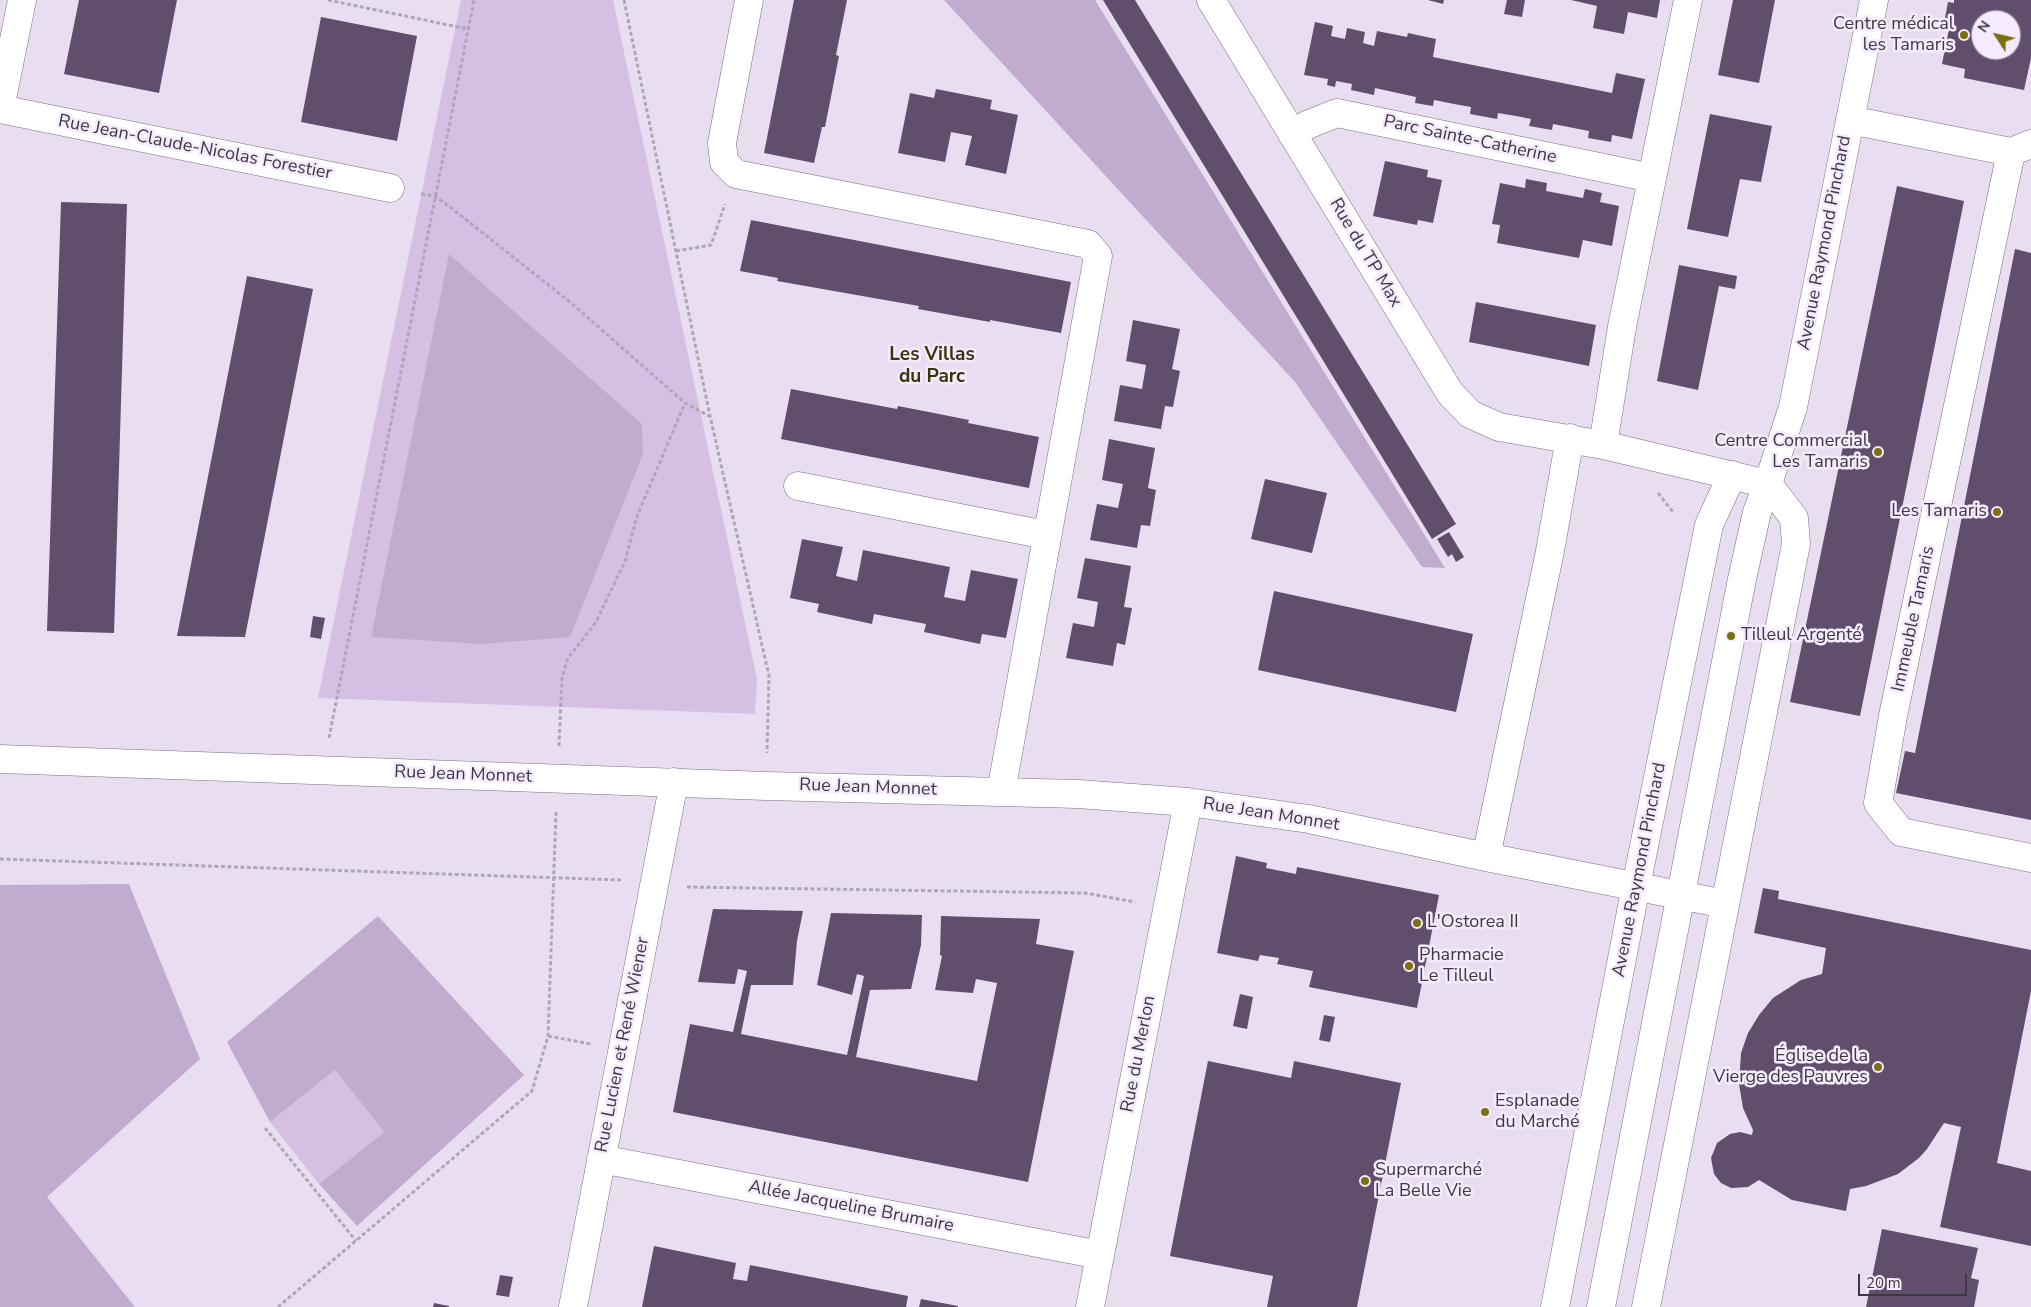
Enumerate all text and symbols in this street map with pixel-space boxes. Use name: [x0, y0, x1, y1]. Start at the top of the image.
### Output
north arrow: [1971, 10, 2021, 60]
place label: Centre médical les Tamaris: [1833, 14, 1954, 56]
text: N: [1973, 17, 1995, 36]
marker: Centre médical les Tamaris: [1958, 29, 1970, 41]
street label: Rue Jean-Claude-Nicolas Forestier: [56, 111, 334, 185]
street label: Parc Sainte-Catherine: [1382, 111, 1558, 169]
street label: Avenue Raymond Pinchard: [1794, 134, 1856, 352]
street label: Rue du TP Max: [1324, 195, 1406, 311]
district label: Les Villas du Parc: [889, 344, 975, 388]
place label: Centre Commercial Les Tamaris: [1714, 431, 1868, 474]
marker: Centre Commercial Les Tamaris: [1872, 446, 1884, 458]
place label: Les Tamaris: [1891, 501, 1987, 523]
marker: Les Tamaris: [1991, 506, 2003, 518]
street label: Immeuble Tamaris: [1888, 544, 1940, 694]
place label: Tilleul Argenté: [1741, 625, 1862, 647]
marker: Tilleul Argenté: [1725, 630, 1737, 642]
street label: Avenue Raymond Pinchard: [1609, 761, 1671, 979]
street label: Rue Jean Monnet: [394, 762, 532, 788]
street label: Rue Jean Monnet: [799, 775, 937, 801]
street label: Rue Jean Monnet: [1201, 794, 1341, 836]
place label: L'Ostorea II: [1427, 912, 1519, 934]
marker: L'Ostorea II: [1411, 917, 1423, 929]
street label: Rue Lucien et René Wiener: [591, 935, 655, 1155]
place label: Pharmacie Le Tilleul: [1419, 945, 1504, 988]
marker: Pharmacie Le Tilleul: [1403, 960, 1415, 972]
street label: Rue du Merlon: [1117, 994, 1161, 1114]
place label: Église de la Vierge des Pauvres: [1713, 1046, 1868, 1088]
marker: Église de la Vierge des Pauvres: [1872, 1061, 1884, 1073]
place label: Esplanade du Marché: [1495, 1091, 1580, 1134]
marker: Esplanade du Marché: [1479, 1106, 1491, 1118]
place label: Supermarché La Belle Vie: [1375, 1160, 1482, 1202]
marker: Supermarché La Belle Vie: [1359, 1175, 1371, 1187]
street label: Allée Jacqueline Brumaire: [746, 1176, 956, 1238]
scale bar: [1861, 1264, 1970, 1296]
text: 20 m: [1866, 1273, 1901, 1293]

